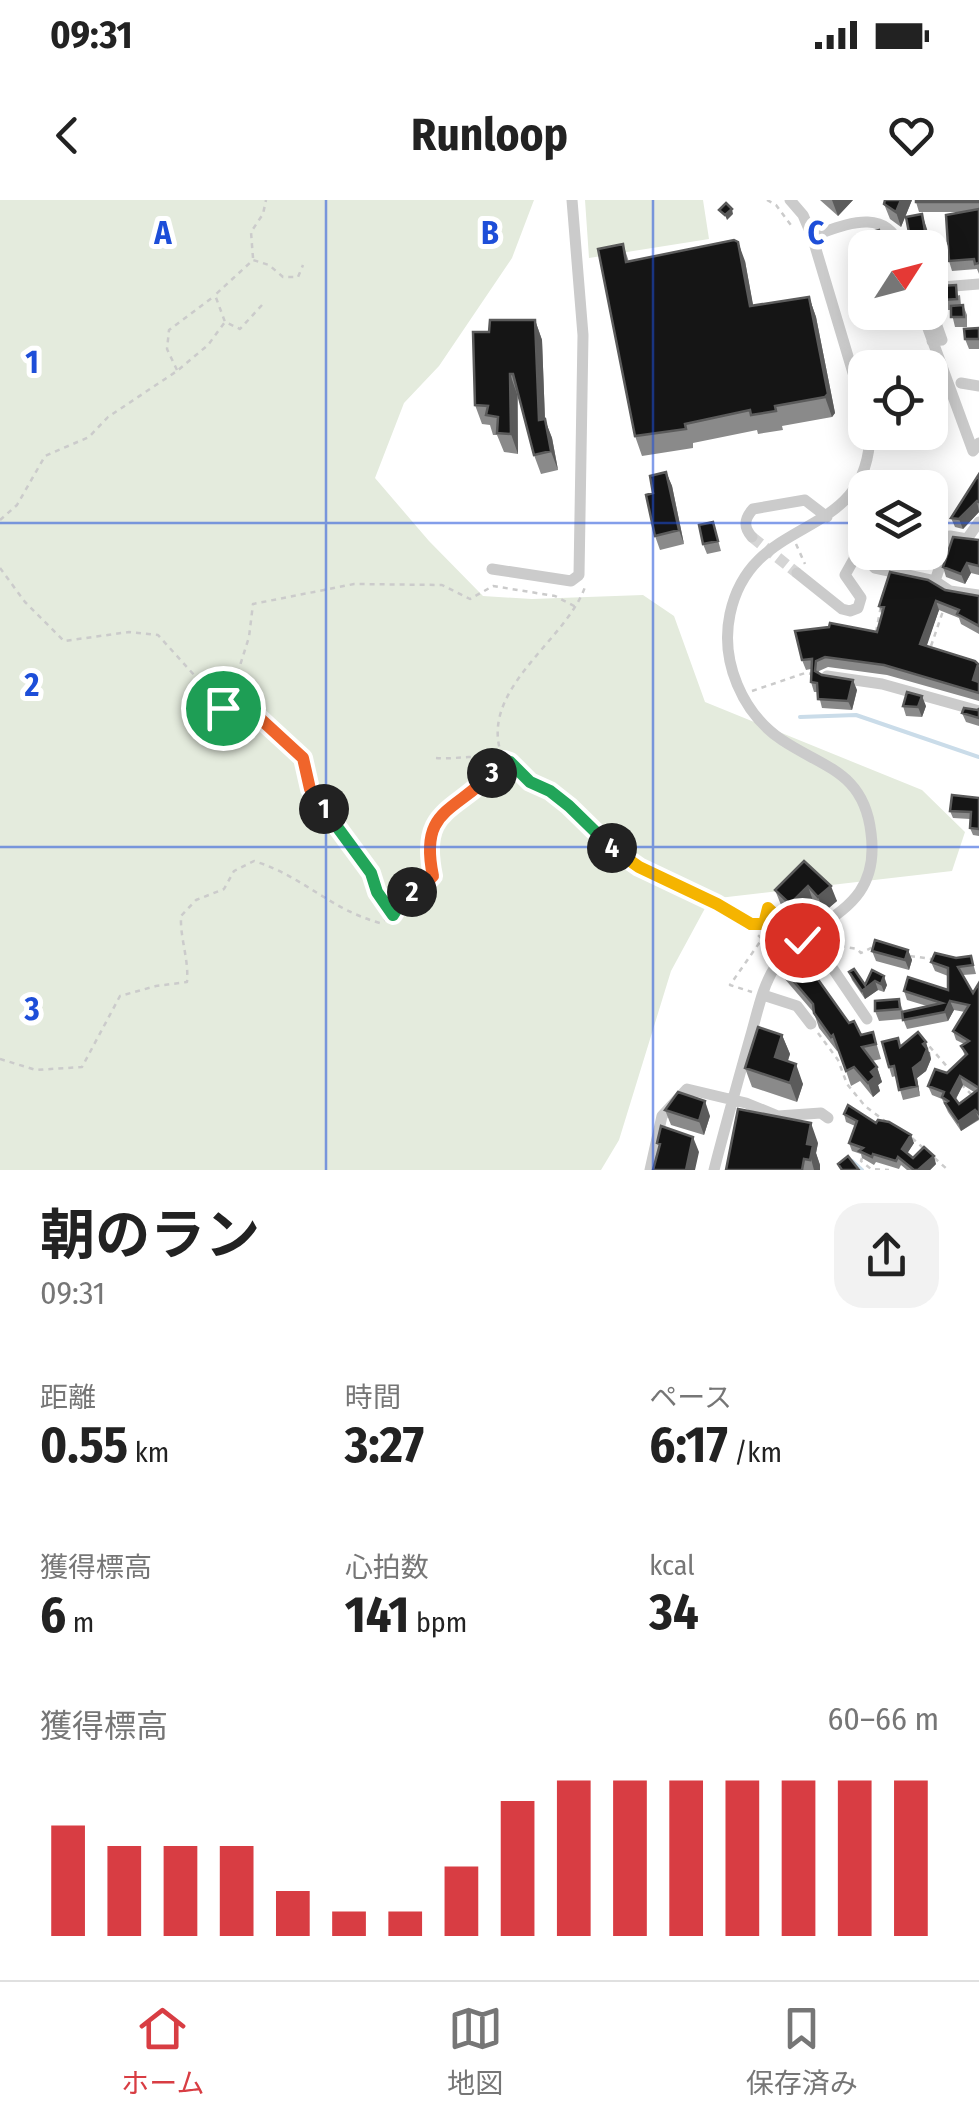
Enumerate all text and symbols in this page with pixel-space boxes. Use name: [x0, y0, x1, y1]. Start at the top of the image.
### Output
text: 09:31: [50, 12, 133, 58]
icon: back: [40, 108, 95, 163]
text: Runloop: [411, 108, 568, 162]
icon: heart: [884, 108, 939, 163]
text: A: [153, 214, 172, 252]
text: B: [481, 214, 499, 252]
text: C: [808, 214, 825, 252]
north arrow: [848, 230, 948, 330]
map controls: [848, 230, 948, 570]
text: 1: [25, 343, 39, 381]
button: locate: [848, 350, 948, 450]
button: layers: [848, 470, 948, 570]
text: 2: [24, 666, 40, 704]
pin: [181, 666, 266, 751]
icon: arrive: [196, 681, 251, 736]
pin: 3: [467, 748, 517, 798]
text: 3: [485, 756, 499, 789]
pin: 1: [299, 784, 349, 834]
text: 1: [318, 792, 330, 825]
pin: 4: [587, 823, 637, 873]
text: 4: [605, 831, 619, 864]
pin: 2: [387, 867, 437, 917]
text: 2: [406, 875, 418, 908]
pin: [760, 898, 845, 983]
icon: check: [775, 913, 830, 968]
text: 3: [23, 990, 40, 1028]
text: 朝のラン: [40, 1203, 260, 1269]
button: share: [834, 1203, 939, 1308]
text: 09:31: [40, 1274, 105, 1312]
text: 距離: [40, 1381, 96, 1414]
text: 時間: [345, 1381, 401, 1414]
text: ペース: [649, 1381, 732, 1414]
text: 0.55: [40, 1415, 128, 1475]
text: 3:27: [345, 1415, 424, 1475]
text: 6:17: [649, 1415, 728, 1475]
text: km: [128, 1436, 169, 1469]
text: /km: [728, 1436, 782, 1469]
text: kcal: [649, 1549, 695, 1582]
text: 獲得標高: [40, 1551, 152, 1584]
text: 心拍数: [345, 1551, 429, 1584]
text: 34: [649, 1582, 699, 1642]
text: 6: [40, 1585, 66, 1645]
text: 141: [345, 1585, 409, 1645]
text: m: [66, 1606, 94, 1639]
text: bpm: [409, 1606, 467, 1639]
text: 60–66 m: [827, 1700, 939, 1738]
text: 獲得標高: [40, 1707, 168, 1745]
tab: ホーム: [121, 2001, 204, 2101]
tab: 地図: [447, 2001, 503, 2101]
tab: 保存済み: [746, 2001, 858, 2101]

